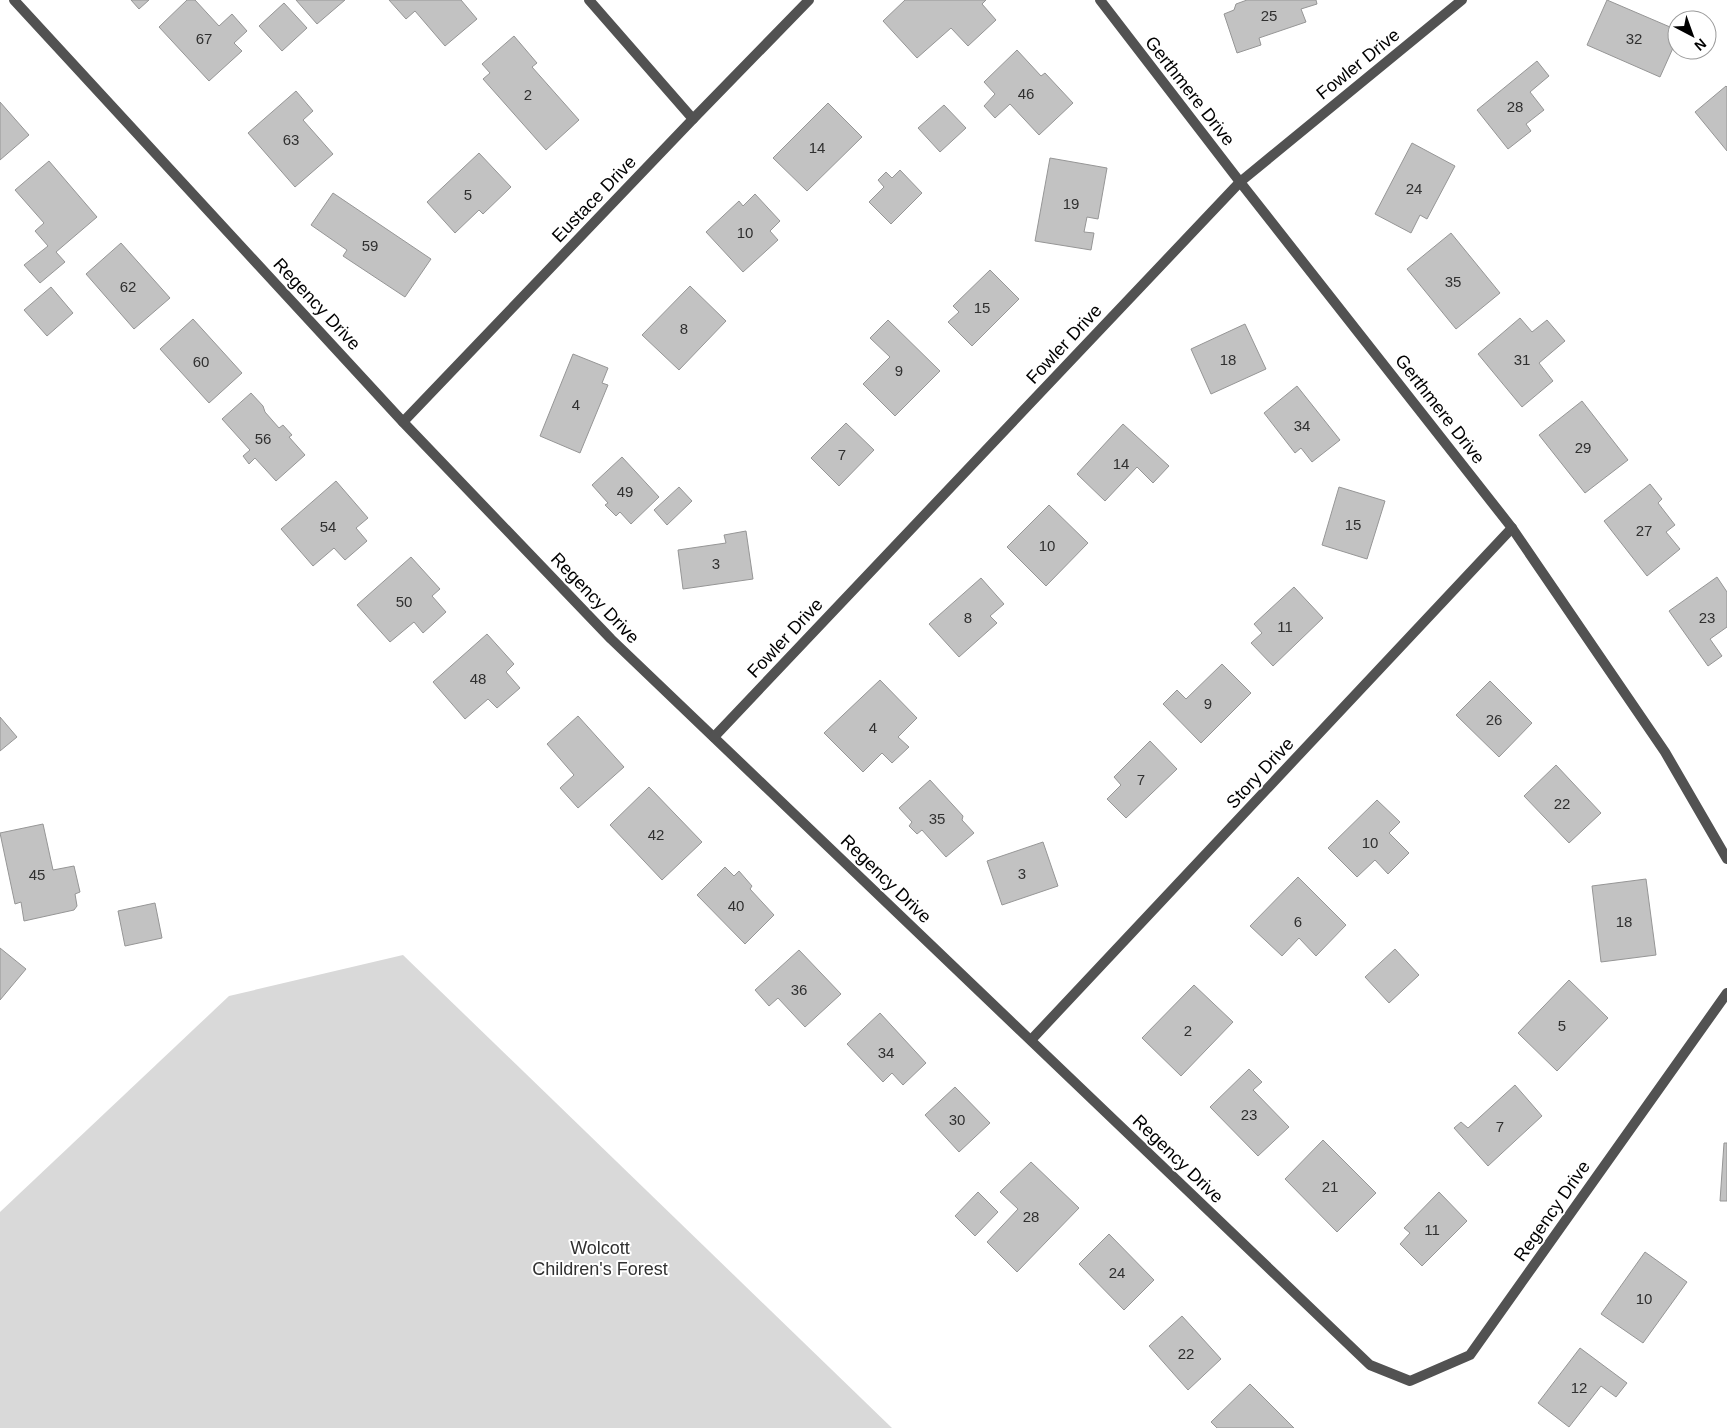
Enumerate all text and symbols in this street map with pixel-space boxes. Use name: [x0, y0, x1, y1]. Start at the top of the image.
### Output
house number: 25: [1261, 7, 1277, 24]
north arrow: [1667, 10, 1717, 60]
street label: Fowler Drive: [1312, 24, 1404, 104]
house number: 67: [196, 30, 212, 47]
house number: 32: [1626, 30, 1642, 47]
street label: Gerthmere Drive: [1141, 32, 1239, 150]
text: N: [1691, 35, 1710, 54]
house number: 46: [1018, 85, 1034, 102]
house number: 2: [524, 86, 532, 103]
house number: 28: [1507, 98, 1523, 115]
house number: 63: [283, 131, 299, 148]
house number: 14: [809, 139, 825, 156]
street label: Eustace Drive: [548, 152, 640, 246]
house number: 24: [1406, 180, 1422, 197]
house number: 5: [464, 186, 472, 203]
house number: 19: [1063, 195, 1079, 212]
house number: 10: [737, 224, 753, 241]
house number: 59: [362, 237, 378, 254]
street label: Regency Drive: [269, 254, 365, 354]
house number: 35: [1445, 273, 1461, 290]
house number: 62: [120, 278, 136, 295]
house number: 15: [974, 299, 990, 316]
street label: Fowler Drive: [1022, 300, 1106, 388]
house number: 8: [680, 320, 688, 337]
street label: Gerthmere Drive: [1391, 350, 1489, 468]
house number: 18: [1220, 351, 1236, 368]
house number: 31: [1514, 351, 1530, 368]
house number: 60: [193, 353, 209, 370]
house number: 9: [895, 362, 903, 379]
house number: 4: [572, 396, 580, 413]
house number: 34: [1294, 417, 1310, 434]
house number: 56: [255, 430, 271, 447]
house number: 29: [1575, 439, 1591, 456]
house number: 7: [838, 446, 846, 463]
house number: 14: [1113, 455, 1129, 472]
house number: 49: [617, 483, 633, 500]
house number: 15: [1345, 516, 1361, 533]
house number: 54: [320, 518, 336, 535]
house number: 27: [1636, 522, 1652, 539]
house number: 10: [1039, 537, 1055, 554]
street label: Regency Drive: [547, 549, 643, 647]
house number: 3: [712, 555, 720, 572]
house number: 50: [396, 593, 412, 610]
street label: Fowler Drive: [743, 594, 827, 682]
house number: 8: [964, 609, 972, 626]
house number: 23: [1699, 609, 1715, 626]
house number: 11: [1277, 618, 1293, 635]
house number: 48: [470, 670, 486, 687]
house number: 9: [1204, 695, 1212, 712]
house number: 26: [1486, 711, 1502, 728]
house number: 4: [869, 719, 877, 736]
street label: Story Drive: [1222, 734, 1298, 812]
house number: 7: [1137, 771, 1145, 788]
house number: 22: [1554, 795, 1570, 812]
house number: 35: [929, 810, 945, 827]
house number: 42: [648, 826, 664, 843]
street label: Regency Drive: [837, 831, 935, 927]
house number: 10: [1362, 834, 1378, 851]
house number: 3: [1018, 865, 1026, 882]
house number: 45: [29, 866, 45, 883]
house number: 40: [728, 897, 744, 914]
house number: 6: [1294, 913, 1302, 930]
house number: 18: [1616, 913, 1632, 930]
house number: 36: [791, 981, 807, 998]
house number: 5: [1558, 1017, 1566, 1034]
house number: 2: [1184, 1022, 1192, 1039]
house number: 34: [878, 1044, 894, 1061]
house number: 23: [1241, 1106, 1257, 1123]
house number: 30: [949, 1111, 965, 1128]
street label: Regency Drive: [1129, 1111, 1227, 1207]
house number: 7: [1496, 1118, 1504, 1135]
street label: Regency Drive: [1510, 1157, 1594, 1265]
house number: 21: [1322, 1178, 1338, 1195]
house number: 28: [1023, 1208, 1039, 1225]
house number: 11: [1424, 1221, 1440, 1238]
park label: Wolcott Children's Forest: [532, 1238, 668, 1279]
house number: 24: [1109, 1264, 1125, 1281]
house number: 10: [1636, 1290, 1652, 1307]
house number: 22: [1178, 1345, 1194, 1362]
house number: 12: [1571, 1379, 1587, 1396]

